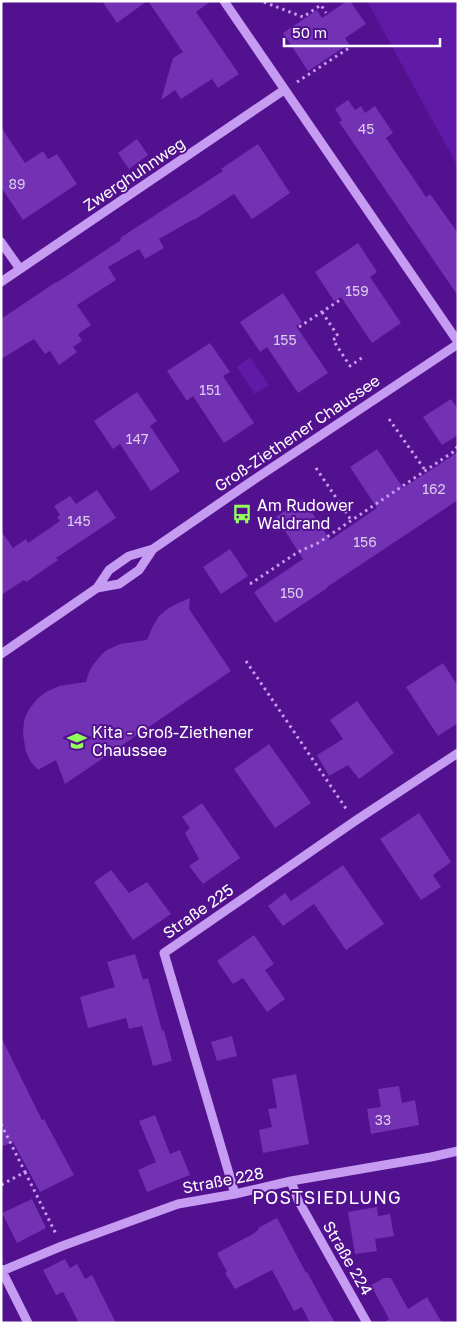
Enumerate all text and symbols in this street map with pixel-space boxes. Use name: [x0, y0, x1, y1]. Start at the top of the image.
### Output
scale bar: [284, 15, 440, 47]
text: 50 m: [292, 23, 327, 41]
house number: 45: [358, 120, 374, 137]
street label: Zwerghuhnweg: [79, 133, 189, 215]
house number: 89: [8, 175, 26, 192]
house number: 159: [345, 282, 369, 299]
house number: 155: [273, 331, 297, 348]
street label: Groß-Ziethener Chaussee: [210, 370, 384, 496]
house number: 151: [199, 381, 221, 398]
house number: 147: [126, 430, 148, 447]
house number: 162: [422, 480, 446, 497]
place label: Am Rudower Waldrand: [257, 495, 354, 533]
bus stop icon: Am Rudower Waldrand: [231, 503, 253, 525]
house number: 145: [67, 512, 91, 529]
house number: 156: [353, 533, 377, 550]
house number: 150: [280, 584, 304, 601]
place label: Kita - Groß-Ziethener Chaussee: [92, 722, 253, 760]
school or university icon: Kita - Groß-Ziethener Chaussee: [66, 730, 88, 752]
street label: Straße 225: [159, 879, 237, 943]
house number: 33: [375, 1111, 391, 1128]
street label: Straße 228: [181, 1162, 265, 1198]
district label: POSTSIEDLUNG: [252, 1186, 402, 1208]
street label: Straße 224: [319, 1217, 377, 1299]

